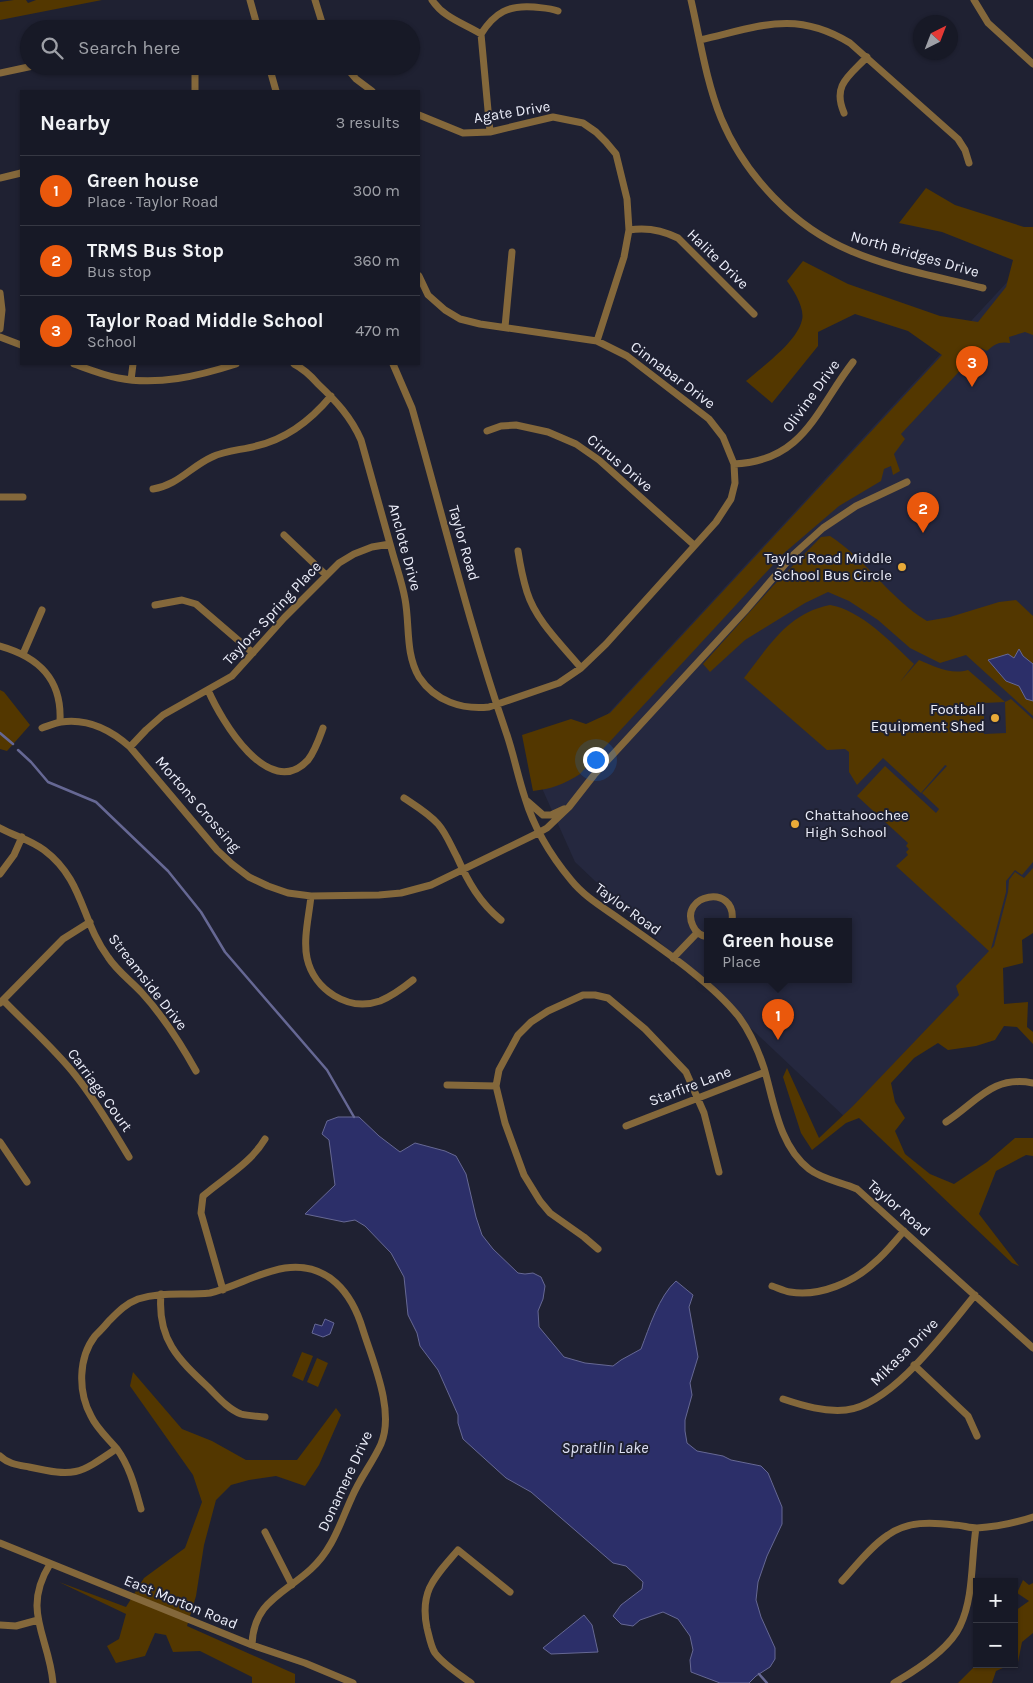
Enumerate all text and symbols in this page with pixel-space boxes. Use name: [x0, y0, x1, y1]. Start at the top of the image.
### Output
north arrow: [913, 15, 958, 60]
search box: [20, 20, 420, 75]
icon: search: [38, 34, 66, 62]
text: Search here: [78, 37, 180, 59]
street label: Agate Drive: [472, 97, 552, 127]
text: Nearby: [40, 111, 110, 135]
text: 3 results: [336, 113, 400, 132]
text: Green house: [87, 170, 199, 192]
text: 1: [53, 181, 59, 200]
text: 300 m: [353, 181, 400, 200]
text: Place · Taylor Road: [87, 192, 219, 211]
street label: Halite Drive: [683, 225, 753, 293]
street label: North Bridges Drive: [849, 227, 981, 281]
text: TRMS Bus Stop: [87, 240, 224, 262]
text: 2: [51, 251, 61, 270]
text: 360 m: [353, 251, 400, 270]
text: Bus stop: [87, 262, 151, 281]
text: Taylor Road Middle School: [87, 310, 324, 332]
text: 3: [51, 321, 61, 340]
text: 470 m: [355, 321, 400, 340]
text: School: [87, 332, 137, 351]
street label: Cinnabar Drive: [627, 337, 719, 413]
pin: 3: [956, 346, 988, 387]
street label: Olivine Drive: [779, 356, 843, 436]
street label: Cirrus Drive: [584, 430, 656, 496]
pin: 2: [907, 492, 939, 533]
street label: Anclote Drive: [385, 501, 425, 593]
street label: Taylor Road: [445, 503, 483, 583]
place label: Taylor Road Middle School Bus Circle: [764, 549, 892, 584]
street label: Taylors Spring Place: [219, 557, 325, 669]
marker: Taylor Road Middle School Bus Circle: [896, 561, 908, 573]
place label: Football Equipment Shed: [871, 700, 985, 735]
marker: Football Equipment Shed: [989, 712, 1001, 724]
your location: [583, 747, 609, 773]
street label: Mortons Crossing: [151, 752, 245, 856]
place label: Chattahoochee High School: [805, 806, 909, 841]
marker: Chattahoochee High School: [789, 818, 801, 830]
street label: Taylor Road: [591, 879, 665, 939]
popup: [704, 918, 852, 983]
street label: Streamside Drive: [105, 930, 191, 1034]
text: Green house: [722, 930, 834, 952]
text: Place: [722, 952, 761, 971]
pin: 1: [762, 999, 794, 1040]
street label: Carriage Court: [64, 1045, 136, 1135]
street label: Starfire Lane: [646, 1062, 734, 1110]
street label: Taylor Road: [864, 1176, 934, 1240]
street label: Mikasa Drive: [866, 1314, 942, 1390]
street label: Donamere Drive: [314, 1428, 376, 1534]
water label: Spratlin Lake: [561, 1438, 649, 1457]
street label: East Morton Road: [121, 1571, 241, 1633]
map controls: [973, 1578, 1018, 1668]
button: +: [973, 1578, 1018, 1623]
button: −: [973, 1623, 1018, 1668]

